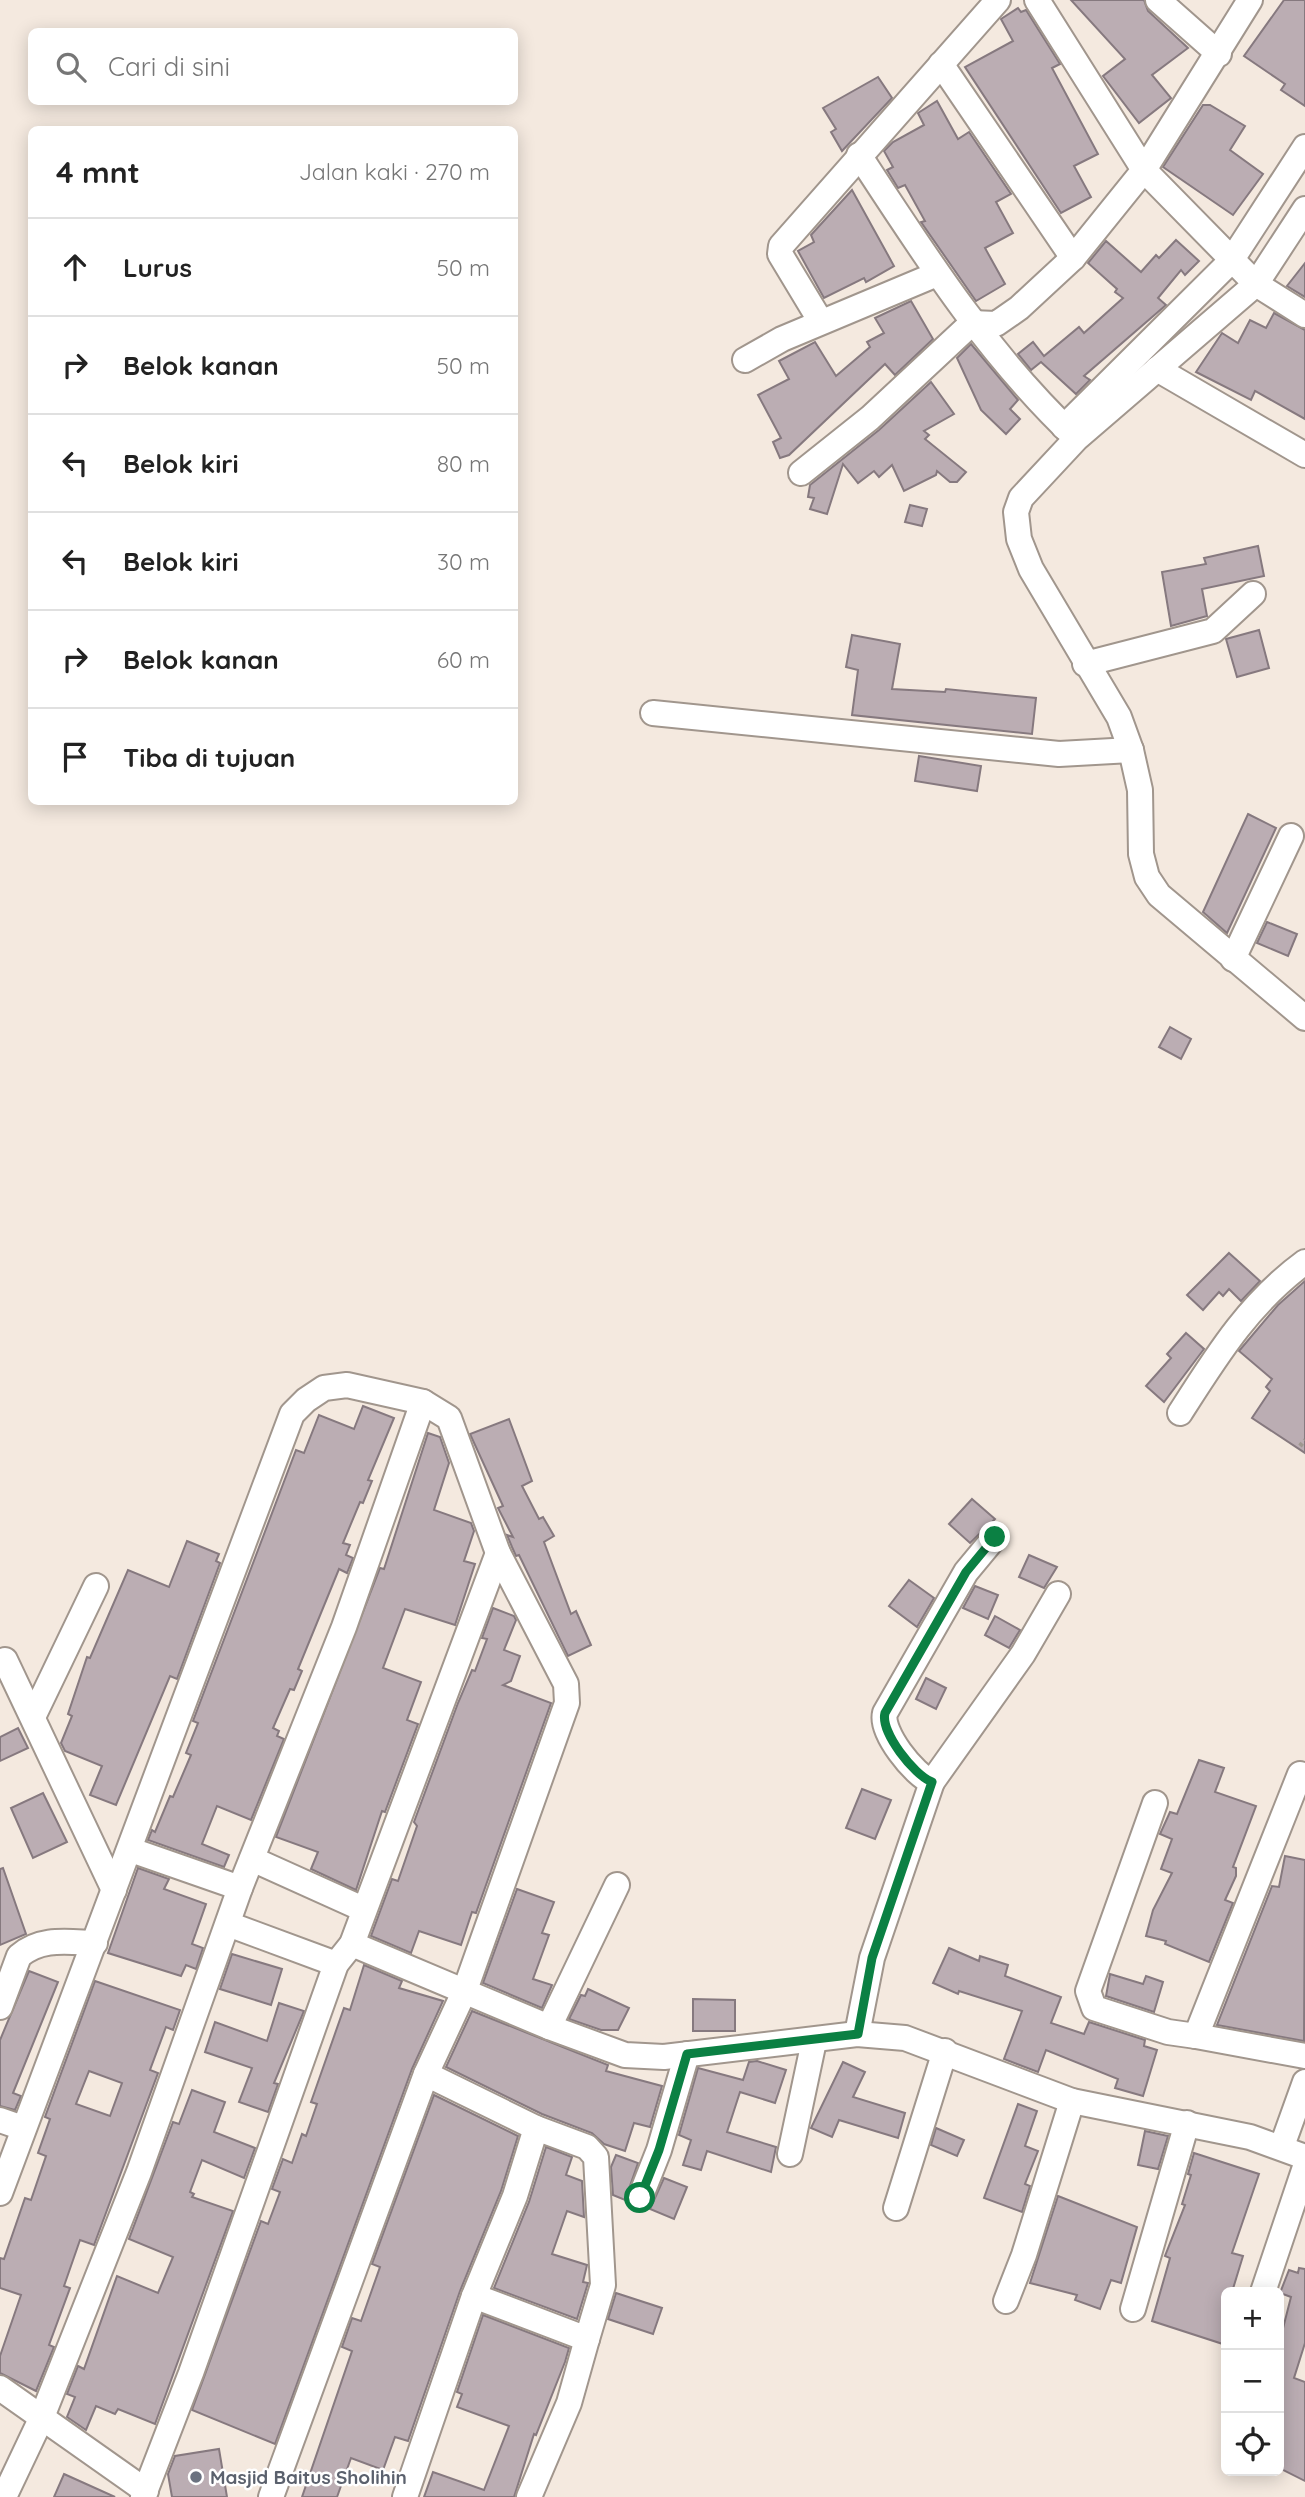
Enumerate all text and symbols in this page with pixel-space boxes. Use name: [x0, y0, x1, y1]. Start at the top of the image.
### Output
search box: [28, 28, 518, 105]
icon: search: [52, 48, 90, 86]
text: Cari di sini: [108, 50, 230, 83]
text: 4 mnt: [56, 153, 140, 191]
text: Jalan kaki · 270 m: [299, 157, 490, 186]
icon: ahead: [56, 248, 94, 286]
text: Lurus: [123, 251, 192, 284]
text: 50 m: [437, 253, 490, 282]
icon: right: [56, 346, 94, 384]
text: Belok kanan: [123, 349, 279, 382]
text: 50 m: [437, 351, 490, 380]
icon: left: [56, 444, 94, 482]
text: Belok kiri: [123, 447, 239, 480]
text: 80 m: [437, 449, 490, 478]
icon: left: [56, 542, 94, 580]
text: Belok kiri: [123, 545, 239, 578]
text: 30 m: [437, 547, 490, 576]
icon: right: [56, 640, 94, 678]
text: Belok kanan: [123, 643, 279, 676]
text: 60 m: [437, 645, 490, 674]
icon: arrive: [56, 738, 94, 776]
text: Tiba di tujuan: [123, 741, 295, 774]
route end: [979, 1521, 1010, 1552]
route start: [624, 2182, 655, 2213]
map controls: [1221, 2287, 1284, 2476]
button: +: [1221, 2287, 1284, 2350]
button: −: [1221, 2350, 1284, 2413]
button: locate: [1221, 2413, 1284, 2476]
place label: Masjid Baitus Sholihin: [210, 2465, 407, 2489]
marker: Masjid Baitus Sholihin: [188, 2469, 204, 2485]

